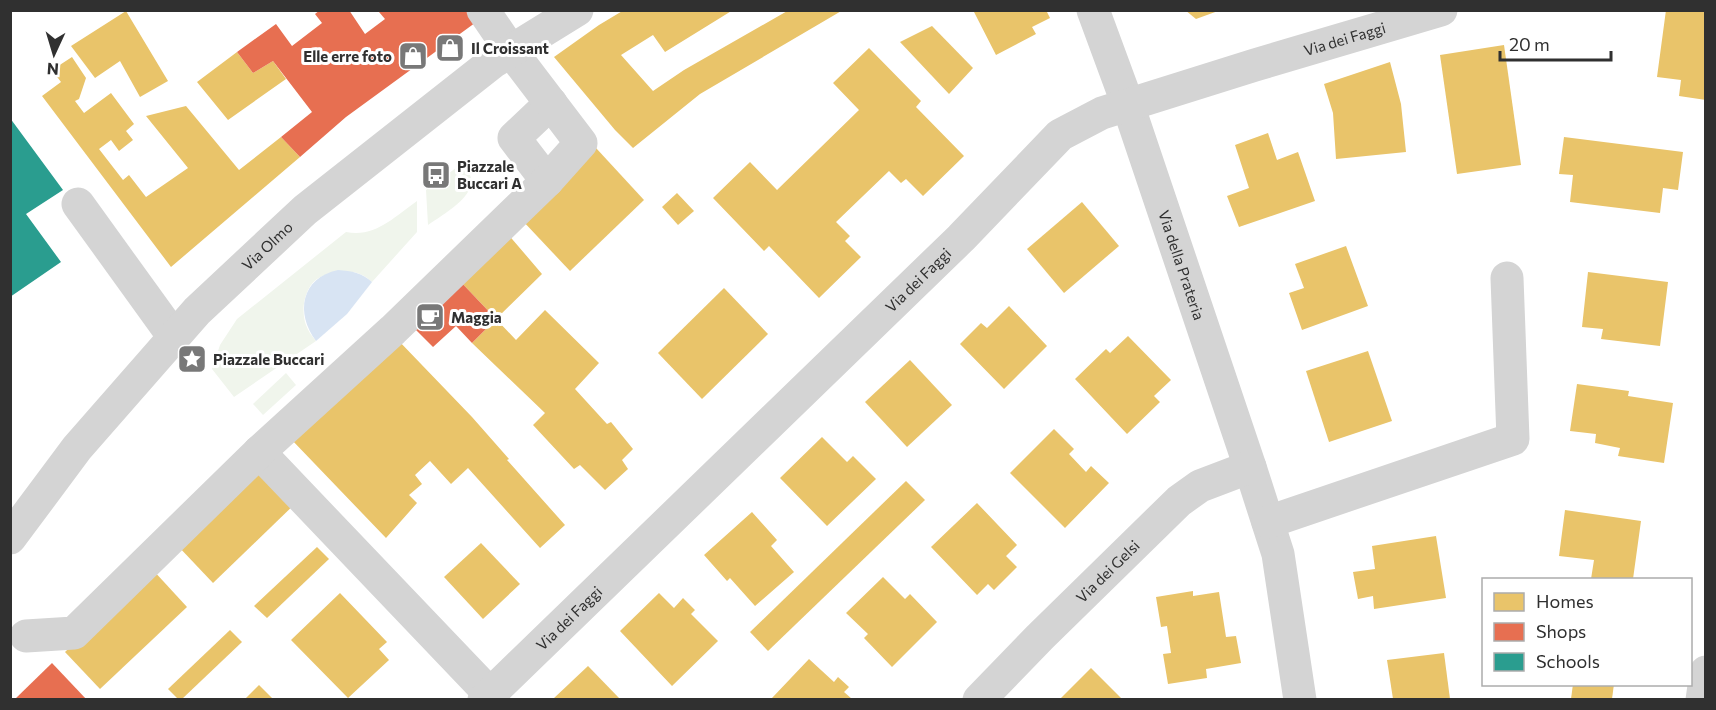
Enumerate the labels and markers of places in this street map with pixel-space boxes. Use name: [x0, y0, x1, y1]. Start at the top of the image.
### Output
shop icon: Il Croissant: [434, 32, 466, 64]
place label: Il Croissant: [471, 39, 549, 57]
shop icon: Elle erre foto: [397, 40, 429, 72]
place label: Elle erre foto: [303, 47, 392, 65]
place label: Piazzale Buccari A: [457, 157, 522, 192]
bus stop icon: Piazzale Buccari A: [420, 159, 452, 191]
cafe icon: Maggia: [414, 301, 446, 333]
place label: Maggia: [451, 308, 502, 326]
place icon: Piazzale Buccari: [176, 343, 208, 375]
place label: Piazzale Buccari: [213, 350, 324, 368]

